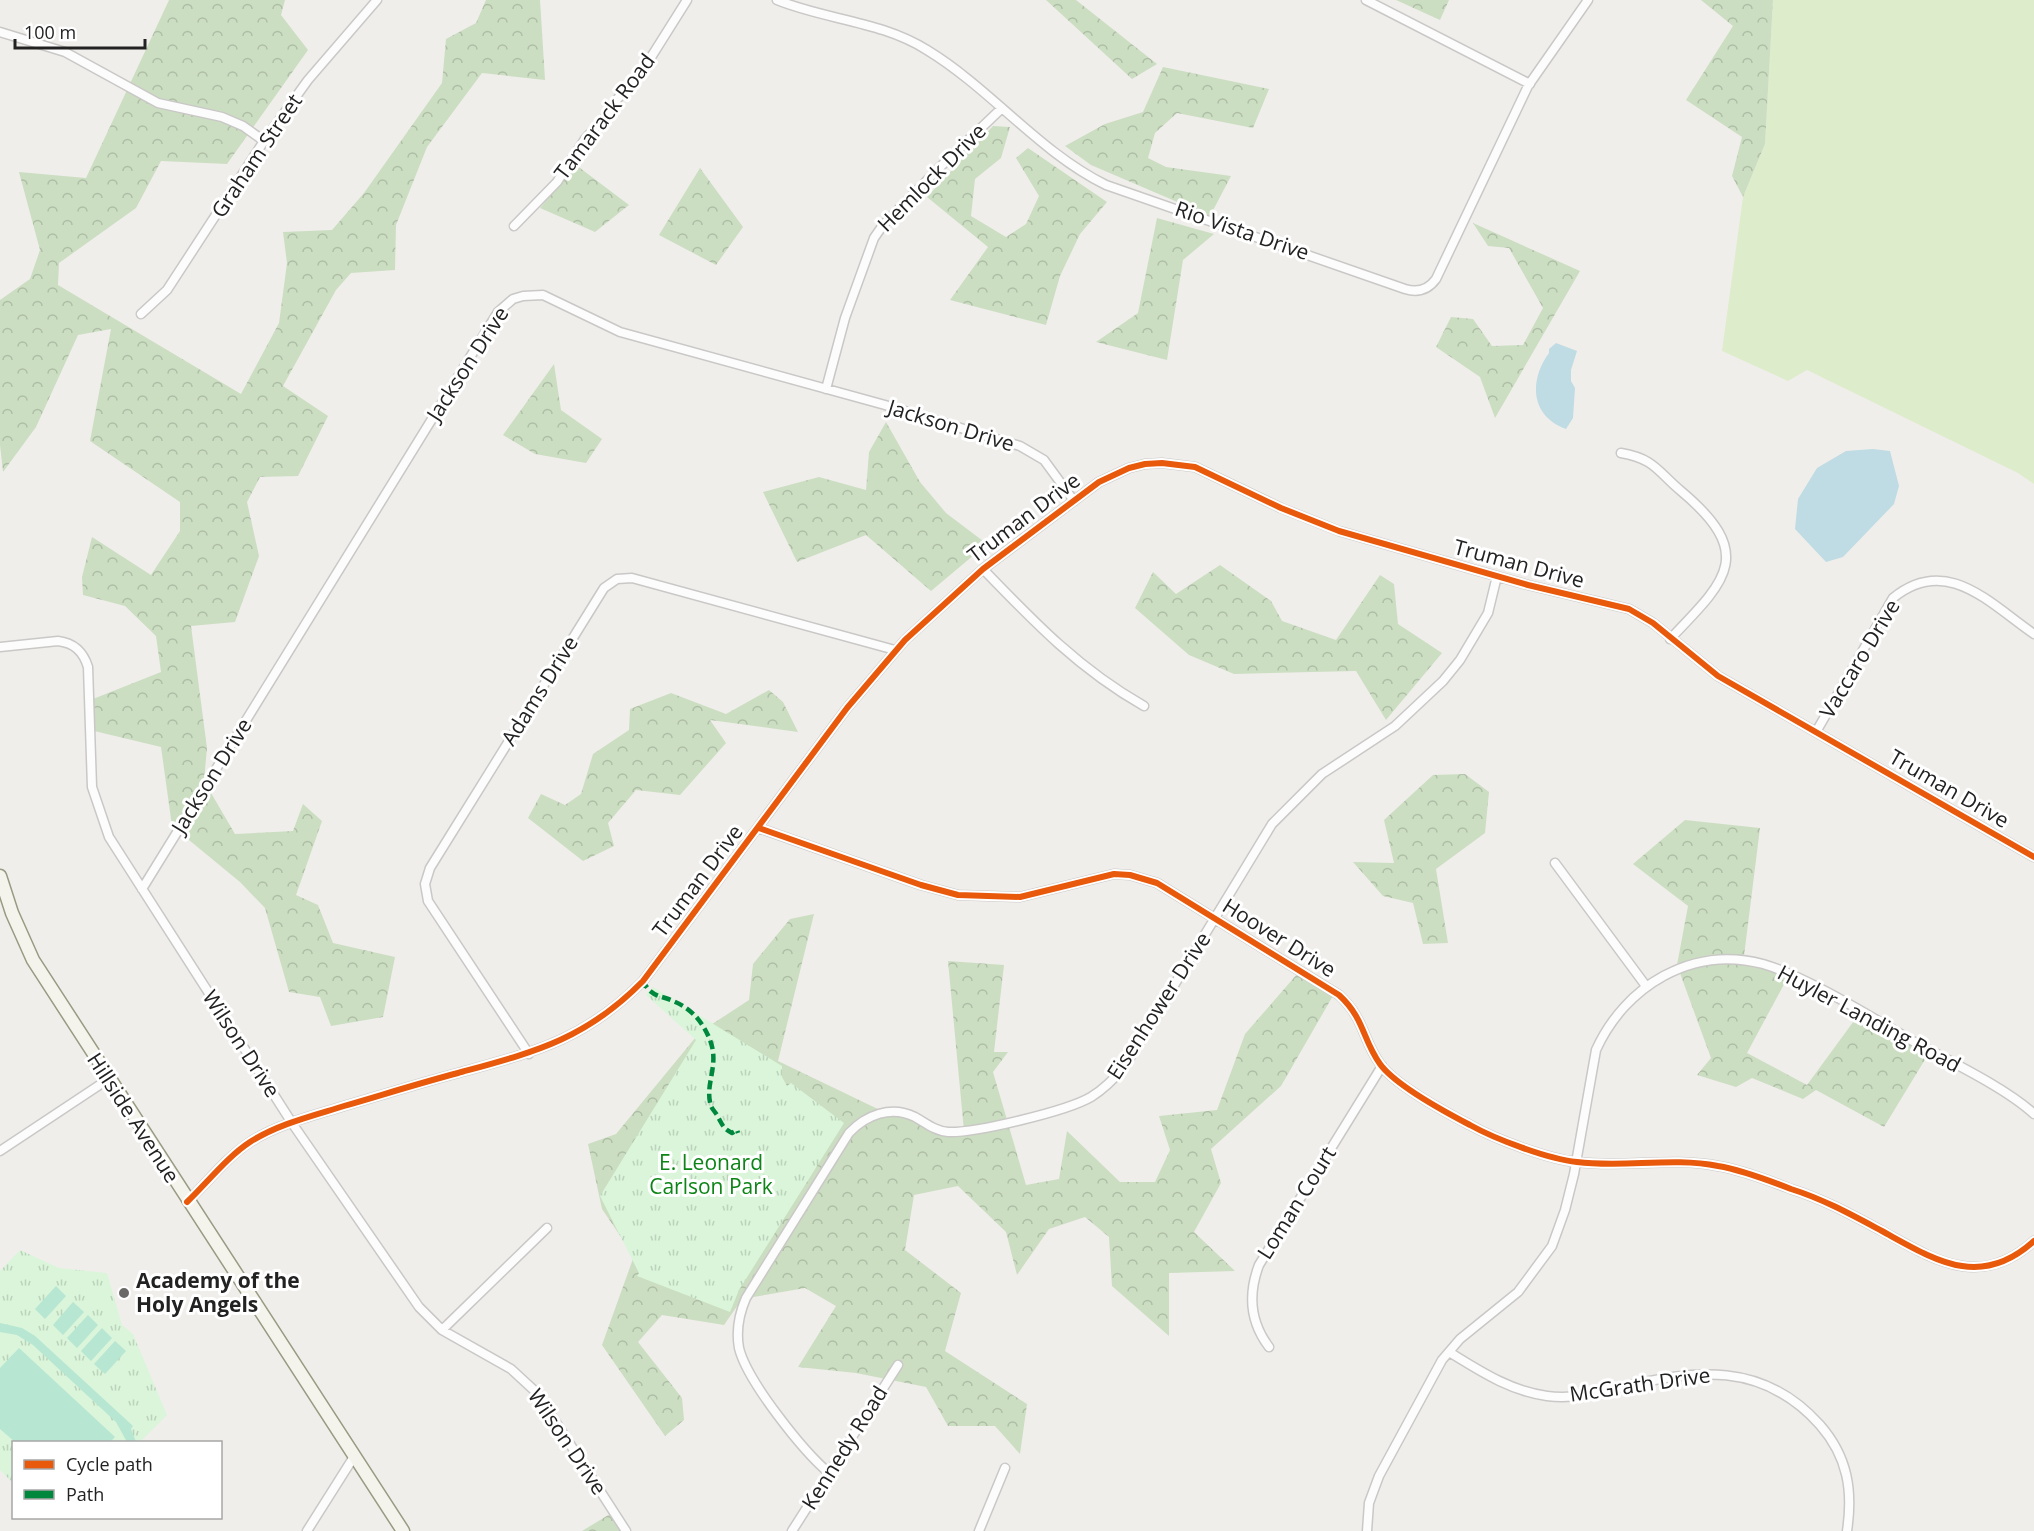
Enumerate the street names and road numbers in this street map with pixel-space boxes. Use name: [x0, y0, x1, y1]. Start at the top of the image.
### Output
street label: Tamarack Road: [548, 48, 661, 185]
street label: Graham Street: [204, 88, 308, 223]
street label: Hemlock Drive: [871, 117, 992, 238]
street label: Rio Vista Drive: [1171, 194, 1313, 266]
street label: Jackson Drive: [419, 301, 515, 428]
street label: Jackson Drive: [883, 392, 1018, 458]
street label: Truman Drive: [962, 466, 1085, 569]
street label: Truman Drive: [1451, 532, 1588, 594]
street label: Vaccaro Drive: [1813, 594, 1906, 723]
street label: Adams Drive: [494, 630, 584, 751]
street label: Jackson Drive: [164, 713, 258, 840]
street label: Truman Drive: [1885, 743, 2014, 834]
street label: Truman Drive: [646, 819, 749, 942]
street label: Hoover Drive: [1218, 891, 1341, 983]
street label: Eisenhower Drive: [1100, 926, 1216, 1085]
street label: Huyler Landing Road: [1773, 958, 1966, 1078]
street label: Wilson Drive: [197, 985, 287, 1102]
street label: Hillside Avenue: [81, 1047, 186, 1188]
street label: Loman Court: [1250, 1141, 1342, 1264]
street label: McGrath Drive: [1568, 1360, 1712, 1408]
street label: Kennedy Road: [795, 1380, 893, 1515]
street label: Wilson Drive: [522, 1383, 614, 1500]

